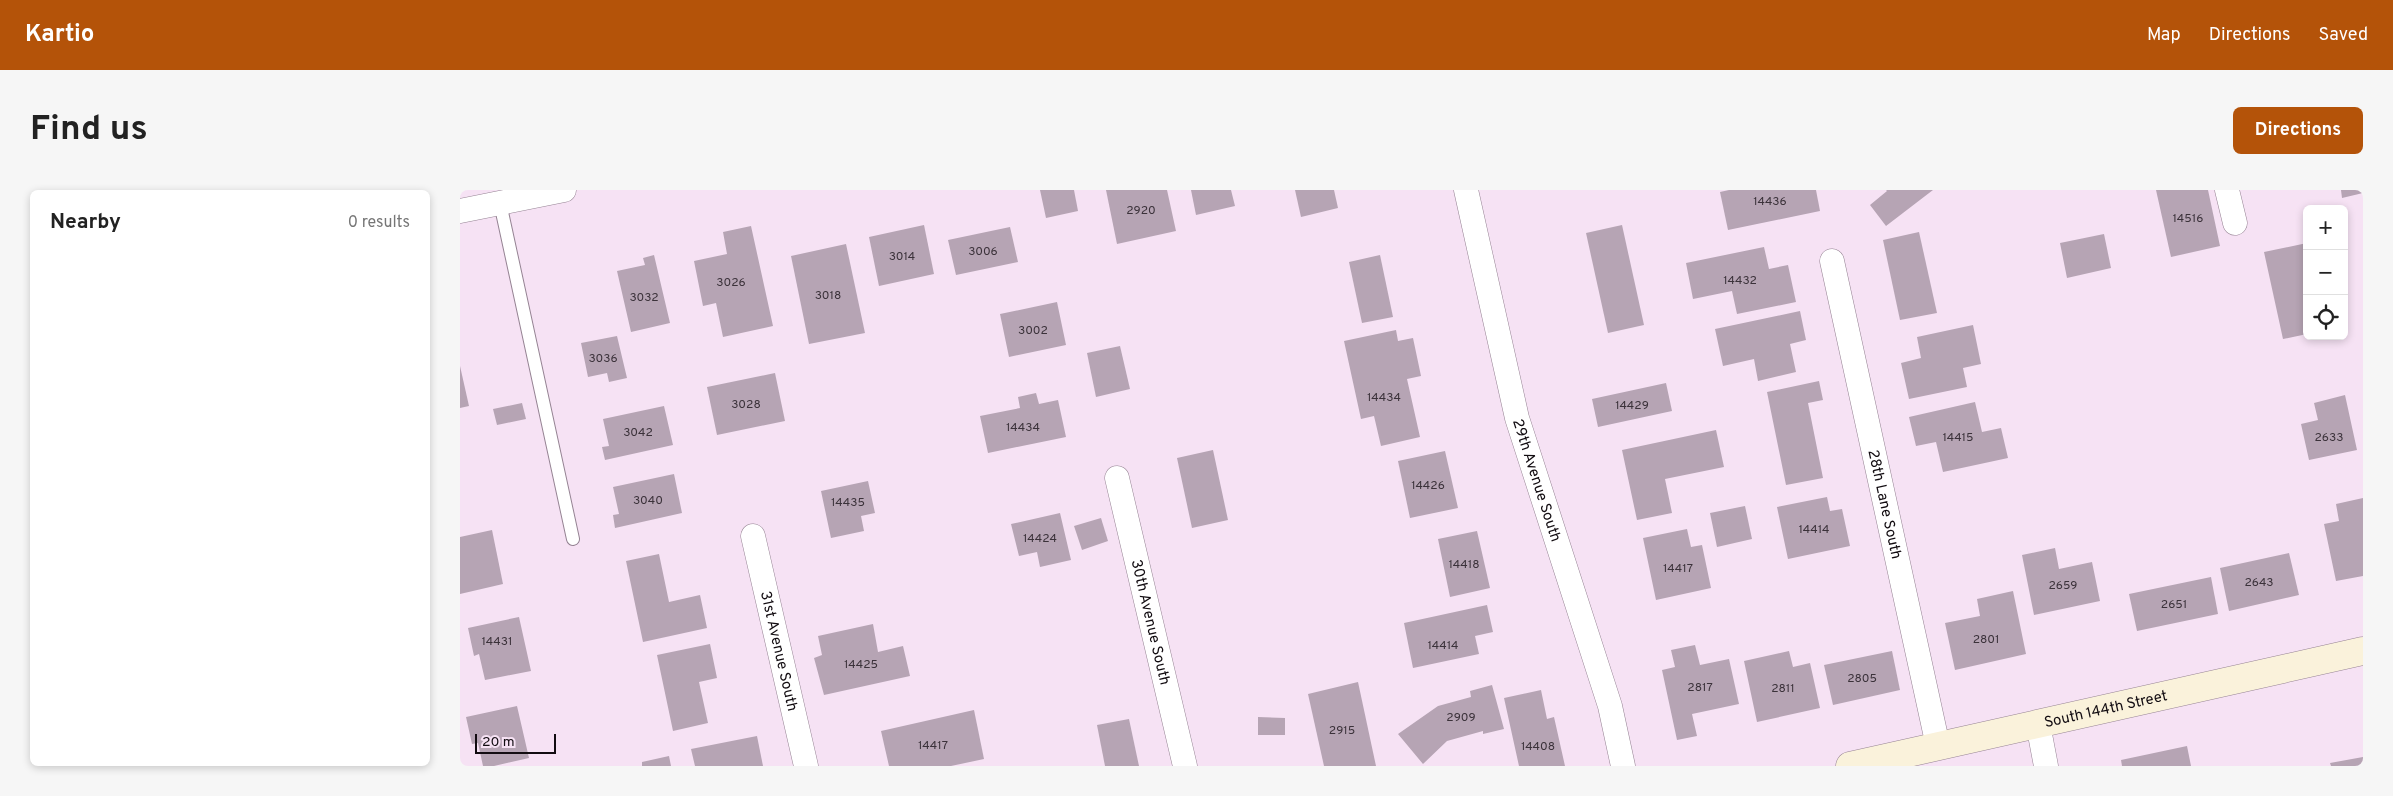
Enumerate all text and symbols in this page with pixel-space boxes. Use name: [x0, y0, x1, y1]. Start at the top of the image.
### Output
text: Kartio: [25, 20, 94, 50]
text: Map: [2147, 24, 2181, 47]
text: Directions: [2209, 24, 2291, 47]
text: Saved: [2319, 24, 2368, 47]
button: Directions: [2233, 107, 2363, 154]
text: Find us: [30, 108, 148, 152]
house number: 14436: [1753, 194, 1787, 210]
house number: 2920: [1126, 203, 1156, 219]
map controls: [2303, 205, 2348, 340]
button: +: [2303, 205, 2348, 250]
text: Nearby: [50, 209, 121, 236]
house number: 14516: [2173, 211, 2203, 227]
text: 0 results: [348, 213, 410, 233]
house number: 3006: [968, 244, 998, 260]
house number: 3014: [889, 249, 915, 265]
button: −: [2303, 250, 2348, 295]
house number: 14432: [1723, 273, 1757, 289]
house number: 3026: [716, 275, 746, 291]
house number: 3018: [815, 288, 841, 304]
house number: 3032: [629, 290, 659, 306]
button: locate: [2303, 295, 2348, 340]
house number: 3002: [1018, 323, 1048, 339]
house number: 3036: [588, 351, 618, 367]
house number: 14434: [1367, 390, 1401, 406]
house number: 3028: [731, 397, 761, 413]
house number: 14429: [1615, 398, 1649, 414]
street label: 29th Avenue South: [1507, 417, 1564, 544]
house number: 14434: [1006, 420, 1040, 436]
house number: 3042: [623, 425, 653, 441]
house number: 14415: [1942, 430, 1974, 446]
house number: 2633: [2315, 430, 2343, 446]
street label: 28th Lane South: [1863, 448, 1905, 561]
house number: 14426: [1411, 478, 1445, 494]
house number: 3040: [633, 493, 663, 509]
house number: 14435: [831, 495, 865, 511]
house number: 14414: [1799, 522, 1829, 538]
house number: 14424: [1023, 531, 1057, 547]
house number: 14418: [1449, 557, 1479, 573]
street label: 30th Avenue South: [1126, 558, 1174, 687]
house number: 14417: [1663, 561, 1693, 577]
house number: 2643: [2244, 575, 2274, 591]
house number: 2659: [2048, 578, 2078, 594]
street label: 31st Avenue South: [755, 589, 801, 713]
house number: 2651: [2161, 597, 2187, 613]
house number: 2801: [1973, 632, 1999, 648]
house number: 14431: [482, 634, 512, 650]
house number: 14414: [1428, 638, 1458, 654]
house number: 14425: [844, 657, 878, 673]
house number: 2805: [1847, 671, 1877, 687]
house number: 2817: [1687, 680, 1713, 696]
house number: 2811: [1771, 681, 1795, 697]
street label: South 144th Street: [2043, 687, 2169, 733]
house number: 2909: [1446, 710, 1476, 726]
house number: 2915: [1329, 723, 1355, 739]
scale bar: [475, 731, 556, 754]
text: 20 m: [482, 734, 515, 751]
house number: 14417: [918, 738, 948, 754]
house number: 14408: [1521, 739, 1555, 755]

